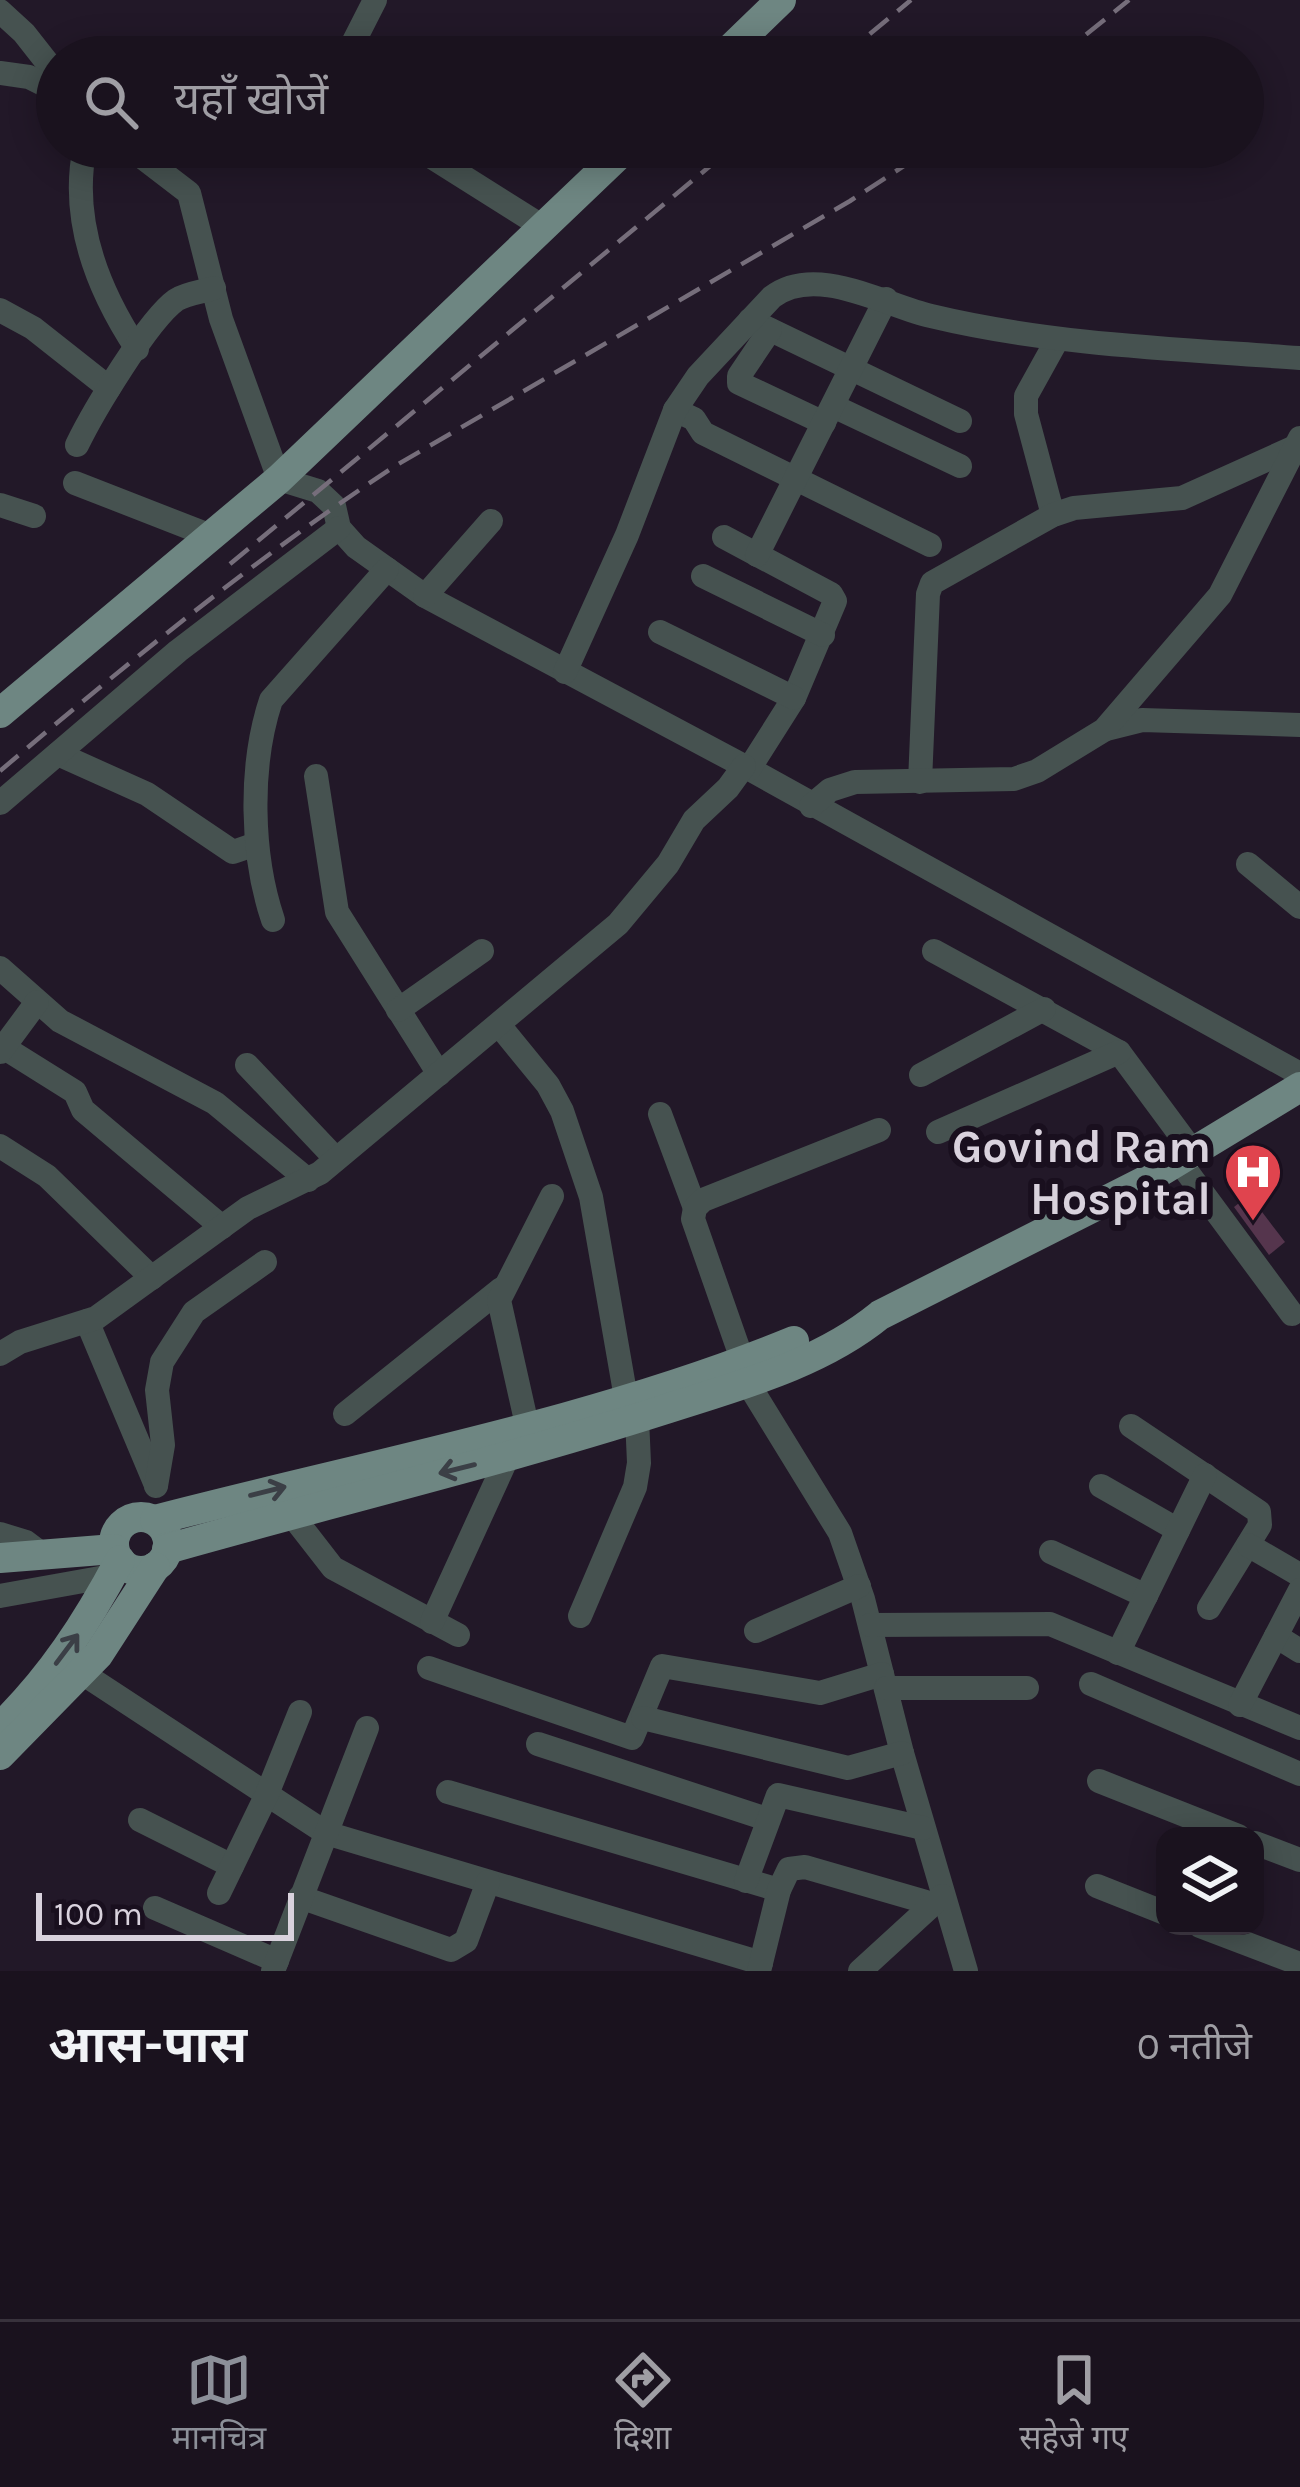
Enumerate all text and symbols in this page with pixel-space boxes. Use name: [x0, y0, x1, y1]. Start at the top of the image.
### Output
search box: [36, 36, 1264, 168]
icon: search: [78, 69, 144, 135]
text: यहाँ खोजें: [174, 73, 328, 125]
place label: Govind Ram Hospital: [952, 1121, 1211, 1225]
hospital icon: Govind Ram Hospital: [1222, 1141, 1284, 1223]
one-way arrow: [438, 1459, 476, 1481]
one-way arrow: [249, 1479, 287, 1501]
one-way arrow: [54, 1633, 79, 1666]
map controls: [1156, 1827, 1264, 1935]
button: layers: [1156, 1827, 1264, 1935]
scale bar: [36, 1887, 294, 1940]
text: 100 m: [54, 1895, 143, 1933]
text: आस-पास: [48, 2015, 247, 2075]
text: 0 नतीजे: [1137, 2023, 1252, 2069]
tab: मानचित्र: [172, 2347, 266, 2462]
tab: दिशा: [610, 2347, 676, 2462]
tab: सहेजे गए: [1019, 2347, 1128, 2462]

